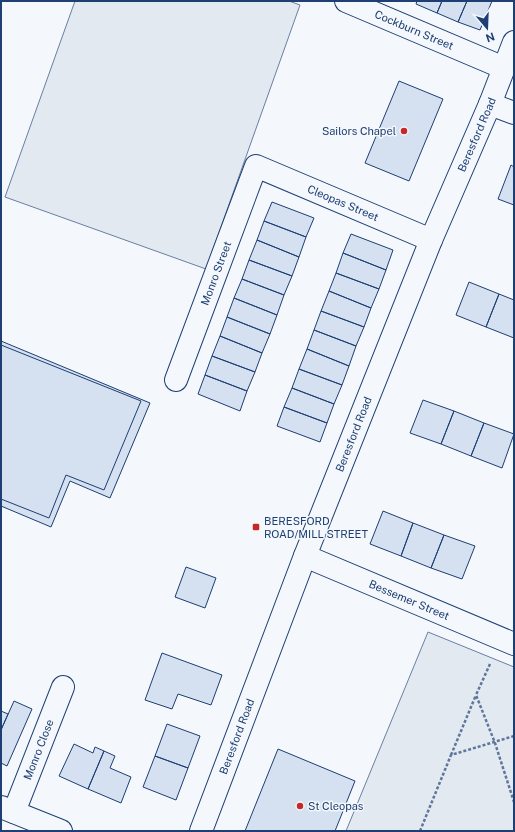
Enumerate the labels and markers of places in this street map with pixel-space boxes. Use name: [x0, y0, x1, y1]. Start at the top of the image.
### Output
place label: Sailors Chapel: [322, 125, 396, 137]
marker: Sailors Chapel: [399, 126, 409, 136]
place label: BERESFORD ROAD/MILL STREET: [264, 515, 369, 540]
marker: BERESFORD ROAD/MILL STREET: [251, 522, 261, 532]
place label: St Cleopas: [308, 800, 364, 812]
marker: St Cleopas: [295, 801, 305, 811]

